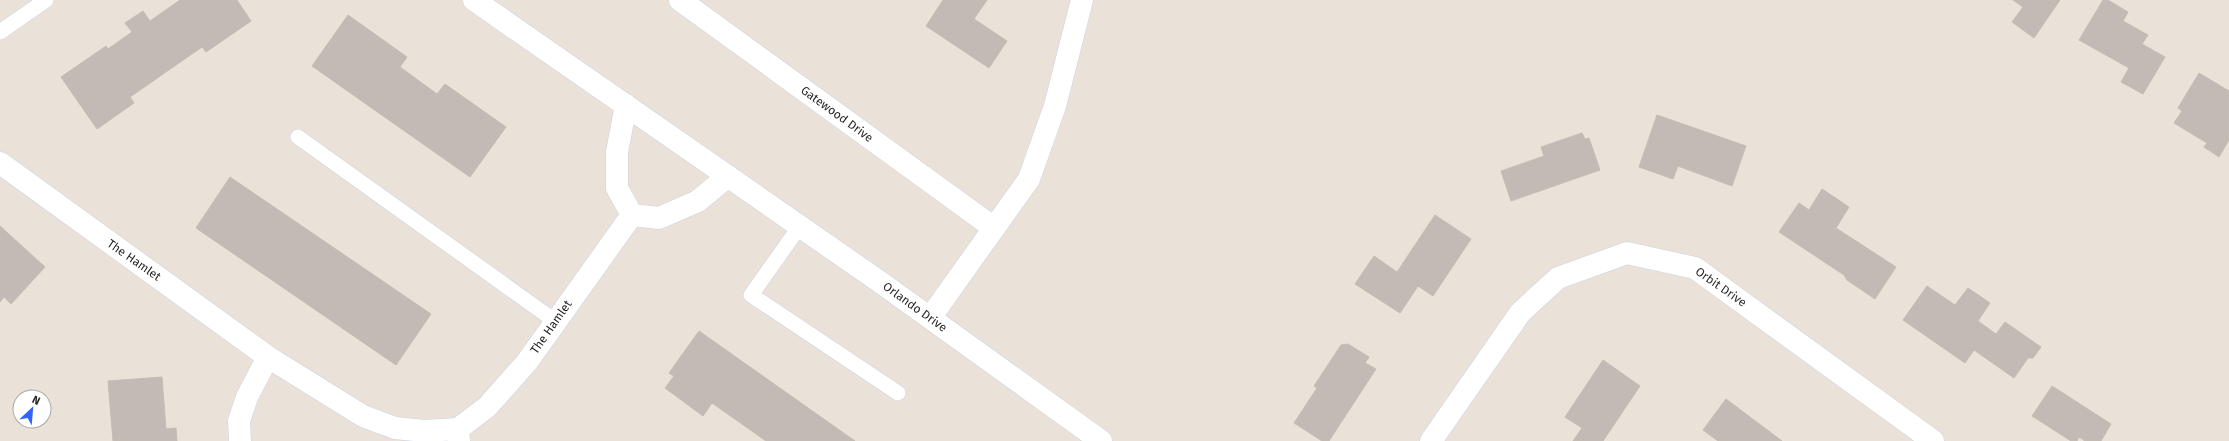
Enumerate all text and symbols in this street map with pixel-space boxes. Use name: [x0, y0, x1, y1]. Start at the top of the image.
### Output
street label: Gatewood Drive: [798, 83, 876, 145]
street label: The Hamlet: [104, 236, 164, 284]
street label: Orbit Drive: [1693, 264, 1749, 310]
street label: Orlando Drive: [880, 279, 950, 335]
street label: The Hamlet: [527, 297, 575, 357]
north arrow: [12, 389, 52, 429]
text: N: [30, 393, 42, 408]

